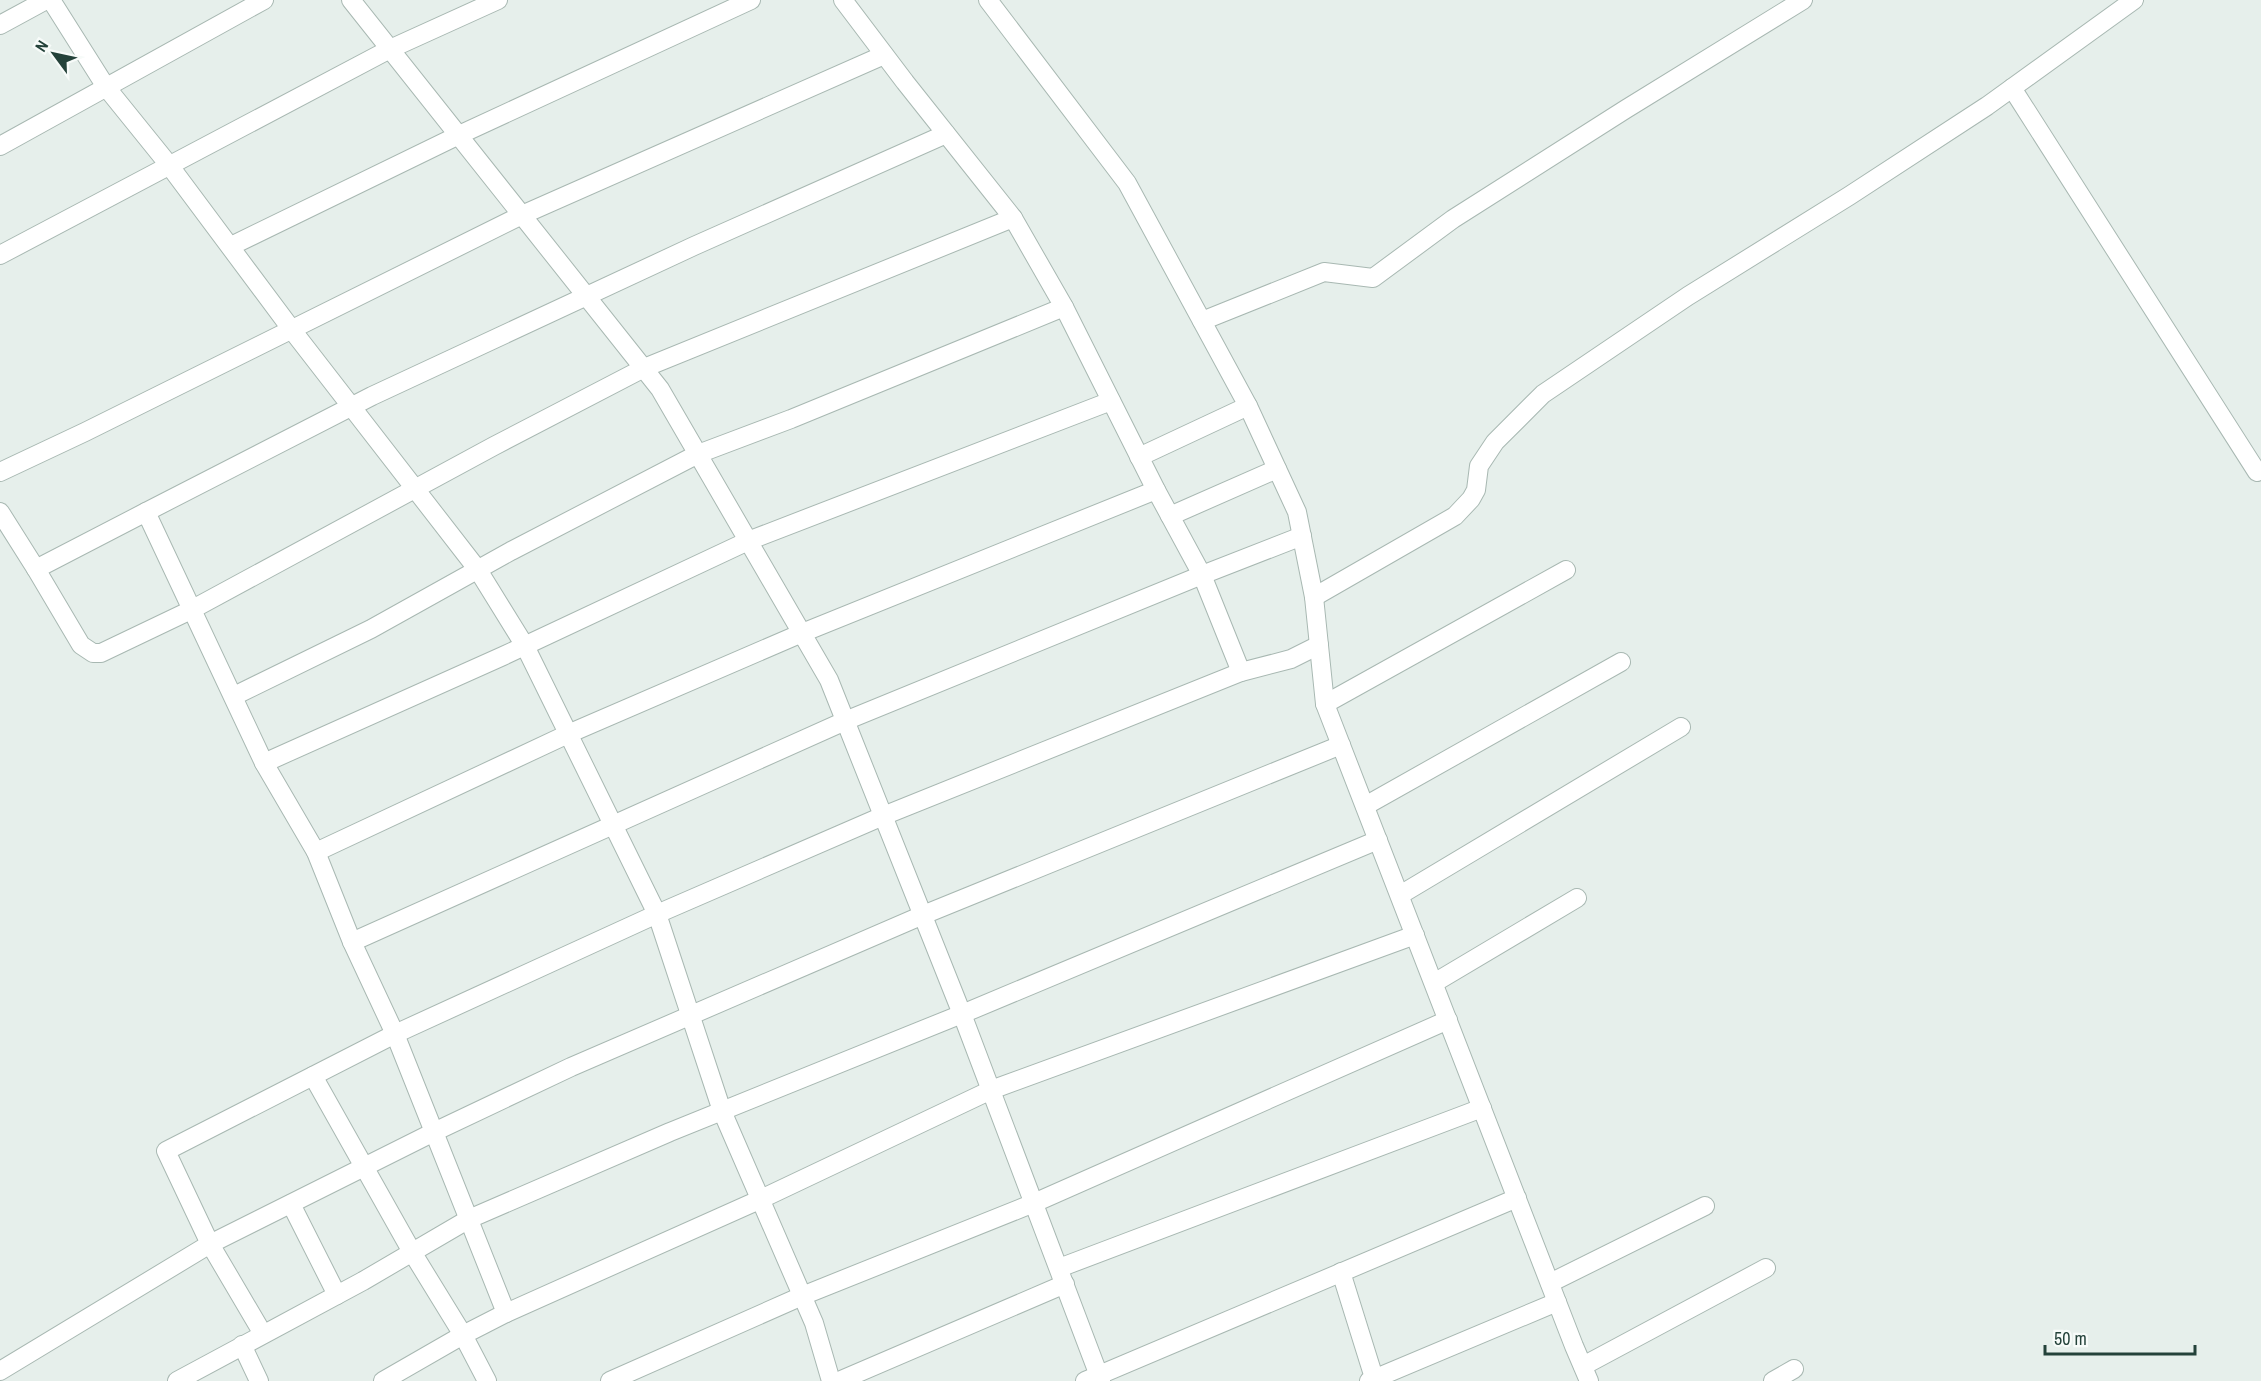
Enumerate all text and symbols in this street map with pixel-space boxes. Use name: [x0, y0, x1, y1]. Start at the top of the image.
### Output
north arrow: [24, 24, 84, 84]
text: N: [30, 36, 53, 56]
scale bar: [2045, 1318, 2195, 1356]
text: 50 m: [2054, 1326, 2087, 1351]

